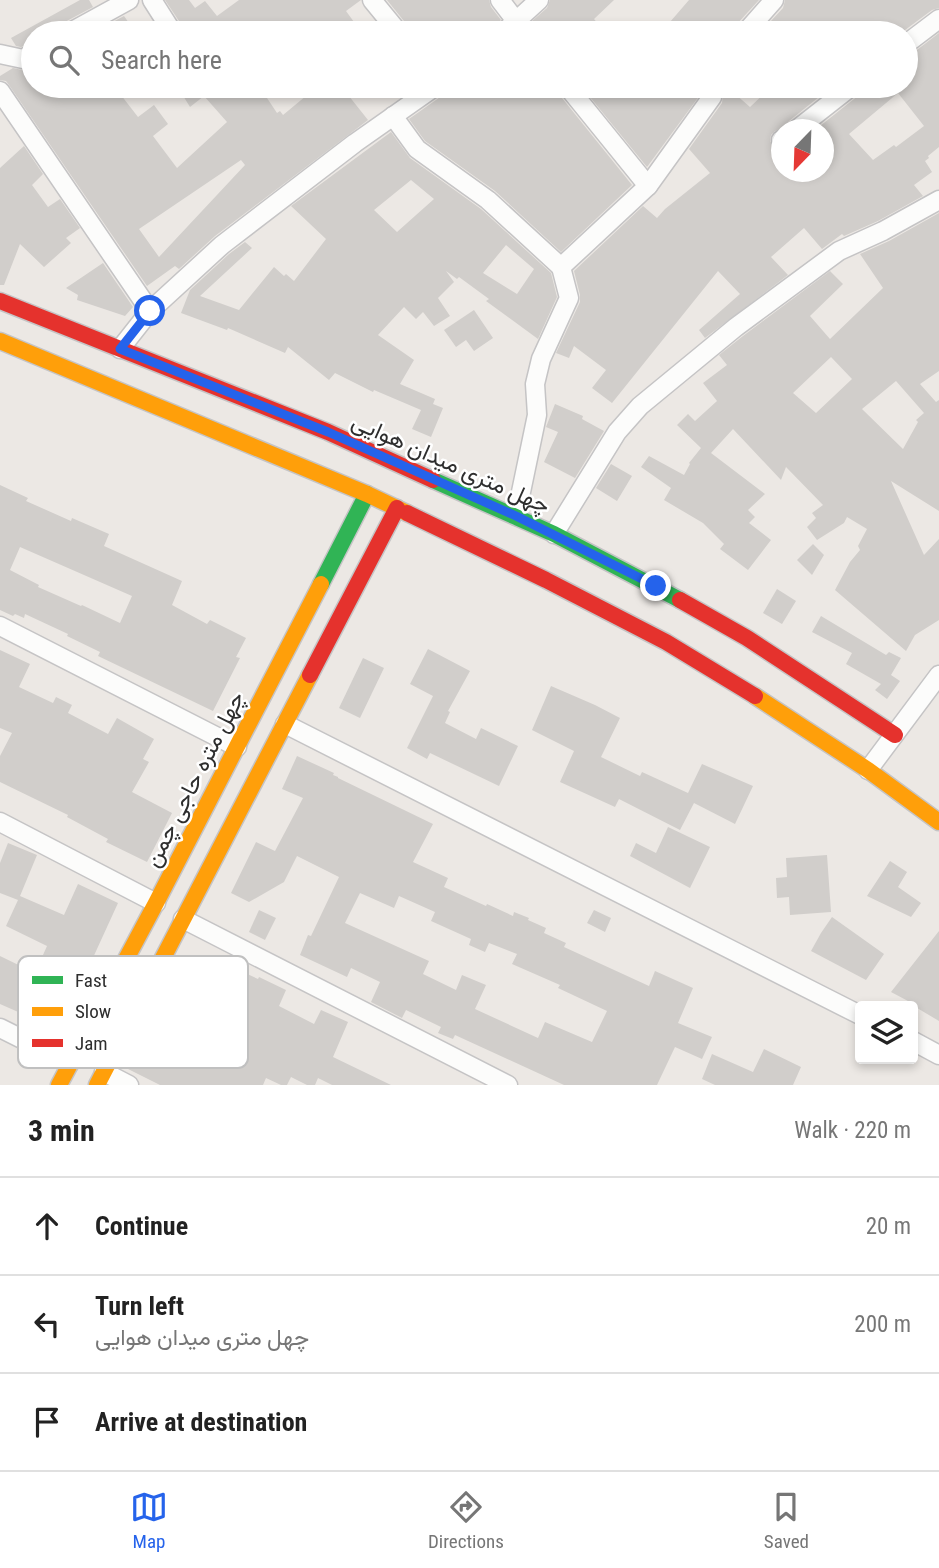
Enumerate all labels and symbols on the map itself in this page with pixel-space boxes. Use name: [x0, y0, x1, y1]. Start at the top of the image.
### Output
north arrow: [771, 119, 834, 182]
route start: [134, 295, 165, 326]
street label: چهل متری میدان هوایی: [347, 408, 554, 521]
route end: [640, 570, 671, 601]
street label: چهل متره حاجی چمن: [139, 687, 252, 872]
legend: [18, 956, 248, 1068]
text: Fast: [75, 969, 107, 992]
text: Slow: [75, 1000, 111, 1023]
text: Jam: [75, 1032, 108, 1055]

